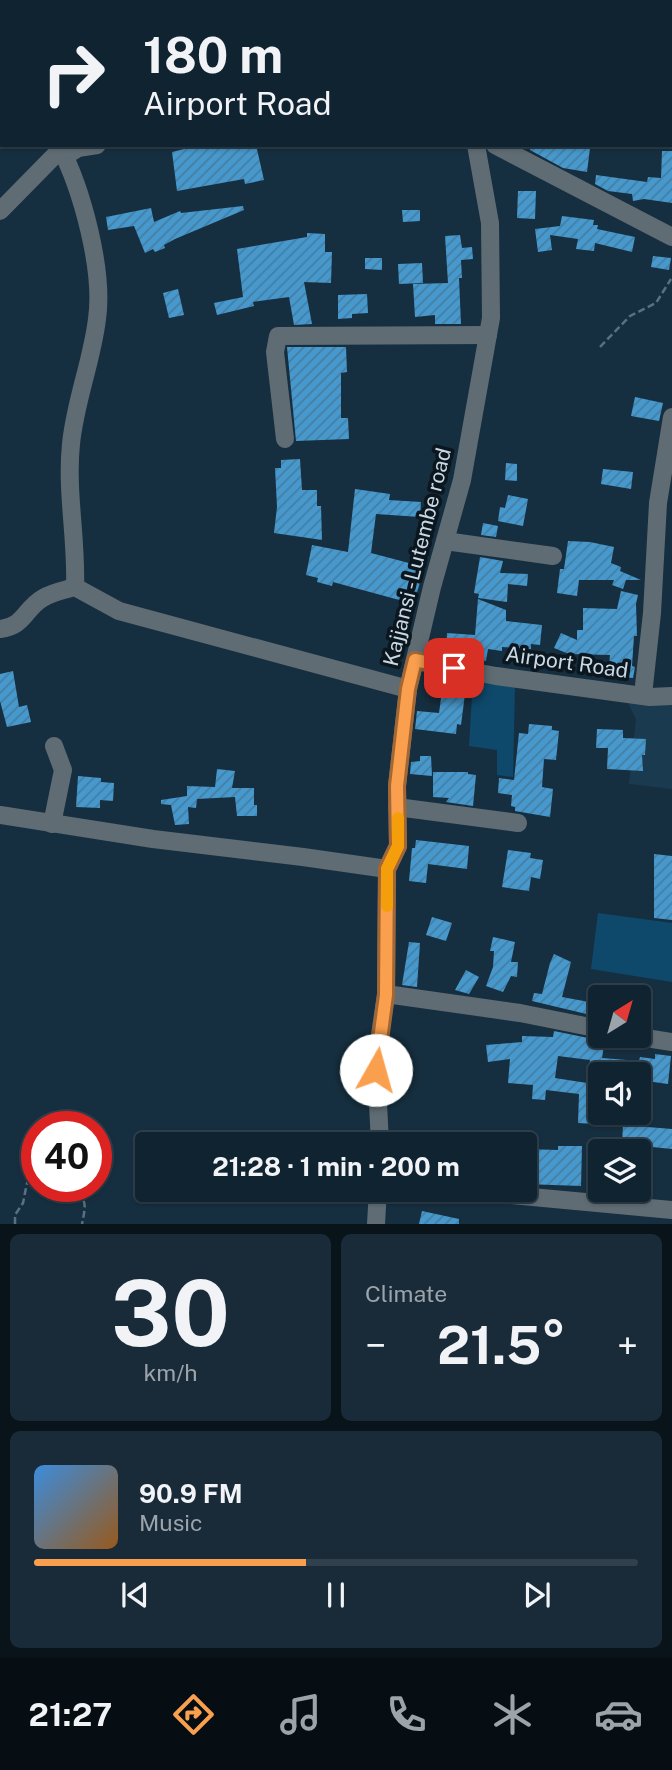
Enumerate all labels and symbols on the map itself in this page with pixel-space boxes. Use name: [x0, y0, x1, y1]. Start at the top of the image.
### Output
street label: Kajjansi - Lutembe road: [378, 445, 456, 669]
pin: [424, 638, 484, 698]
street label: Airport Road: [504, 641, 630, 683]
north arrow: [588, 985, 651, 1048]
position arrow: [339, 1033, 413, 1107]
speed limit sign: 40: [21, 1111, 112, 1202]

